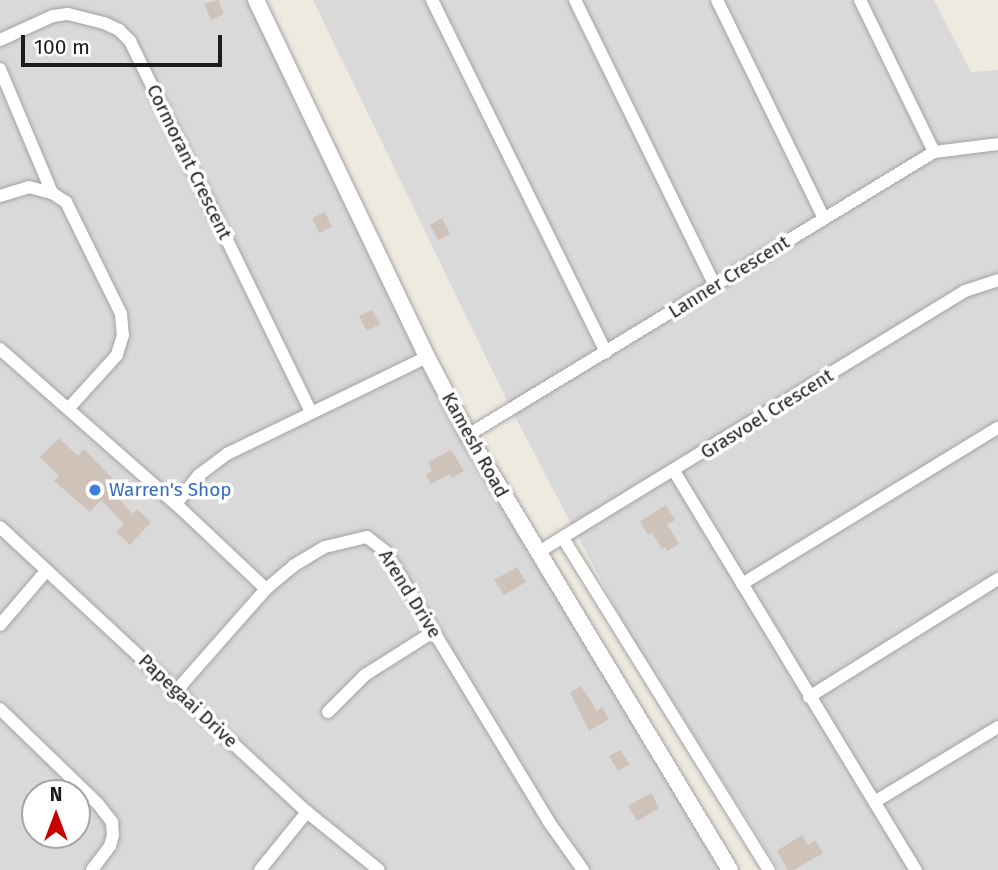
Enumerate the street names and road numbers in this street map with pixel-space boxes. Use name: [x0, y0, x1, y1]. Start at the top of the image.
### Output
street label: Cormorant Crescent: [142, 81, 236, 243]
street label: Lanner Crescent: [664, 231, 794, 323]
street label: Grasvoel Crescent: [696, 364, 838, 464]
street label: Kamesh Road: [437, 388, 513, 502]
street label: Arend Drive: [374, 546, 446, 642]
street label: Papegaai Drive: [134, 649, 242, 753]

